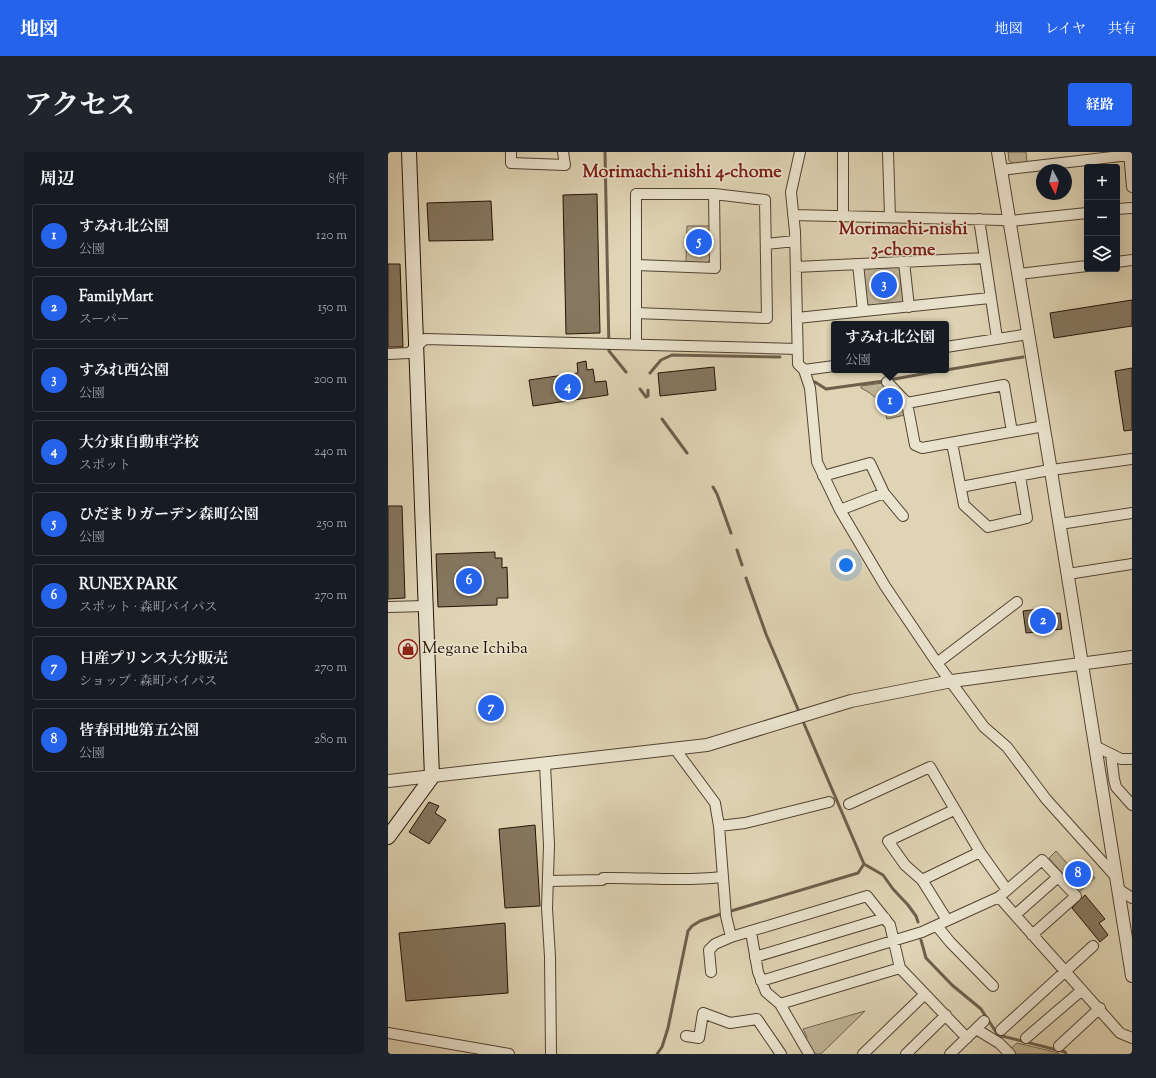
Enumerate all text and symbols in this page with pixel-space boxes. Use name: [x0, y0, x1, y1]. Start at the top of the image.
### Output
text: 地図: [20, 17, 58, 44]
text: 地図: [995, 20, 1023, 40]
text: レイヤ: [1045, 20, 1086, 40]
text: 共有: [1108, 20, 1136, 40]
button: 経路: [1068, 83, 1132, 126]
text: アクセス: [24, 87, 135, 127]
district label: Morimachi-nishi 4-chome: [582, 160, 782, 186]
north arrow: [1036, 164, 1072, 200]
map controls: [1084, 164, 1120, 272]
button: +: [1084, 164, 1120, 200]
text: 周辺: [40, 168, 74, 192]
text: 8件: [328, 171, 348, 189]
button: −: [1084, 200, 1120, 236]
text: すみれ北公園: [79, 217, 169, 238]
district label: Morimachi-nishi 3-chome: [838, 217, 968, 264]
text: 1: [52, 227, 56, 245]
text: 120 m: [316, 227, 347, 245]
pin: 5: [686, 227, 712, 257]
button: layers: [1084, 236, 1120, 272]
text: 公園: [79, 241, 105, 259]
pin: 3: [871, 270, 897, 300]
text: FamilyMart: [79, 287, 153, 308]
text: 2: [51, 299, 57, 317]
text: 150 m: [318, 299, 347, 317]
text: スーパー: [79, 311, 130, 329]
popup: [831, 321, 949, 373]
text: すみれ北公園: [845, 328, 935, 349]
text: 公園: [845, 352, 871, 370]
text: すみれ西公園: [79, 361, 169, 382]
text: 3: [51, 371, 57, 389]
text: 200 m: [314, 371, 347, 389]
pin: 4: [555, 372, 581, 402]
text: 公園: [79, 385, 105, 403]
pin: 1: [877, 386, 903, 416]
text: 大分東自動車学校: [79, 433, 199, 454]
text: 4: [51, 443, 57, 461]
text: 240 m: [314, 443, 347, 461]
text: スポット: [79, 457, 131, 475]
text: ひだまりガーデン森町公園: [79, 505, 259, 526]
text: 5: [52, 515, 56, 533]
text: 250 m: [316, 515, 347, 533]
text: 公園: [79, 529, 105, 547]
your location: [836, 555, 856, 575]
pin: 6: [456, 566, 482, 596]
text: RUNEX PARK: [79, 575, 178, 596]
text: 6: [51, 587, 57, 605]
text: 270 m: [314, 587, 347, 605]
text: スポット · 森町バイパス: [79, 599, 218, 617]
pin: 2: [1030, 606, 1056, 636]
place label: Megane Ichiba: [422, 637, 528, 661]
shop icon: Megane Ichiba: [397, 638, 419, 660]
text: 日産プリンス大分販売: [79, 649, 228, 670]
text: 7: [51, 659, 57, 677]
text: 270 m: [314, 659, 347, 677]
text: ショップ · 森町バイパス: [79, 673, 217, 691]
pin: 7: [478, 693, 504, 723]
text: 皆春団地第五公園: [79, 721, 199, 742]
text: 8: [51, 731, 57, 749]
text: 280 m: [314, 731, 347, 749]
text: 公園: [79, 745, 105, 763]
pin: 8: [1065, 859, 1091, 889]

